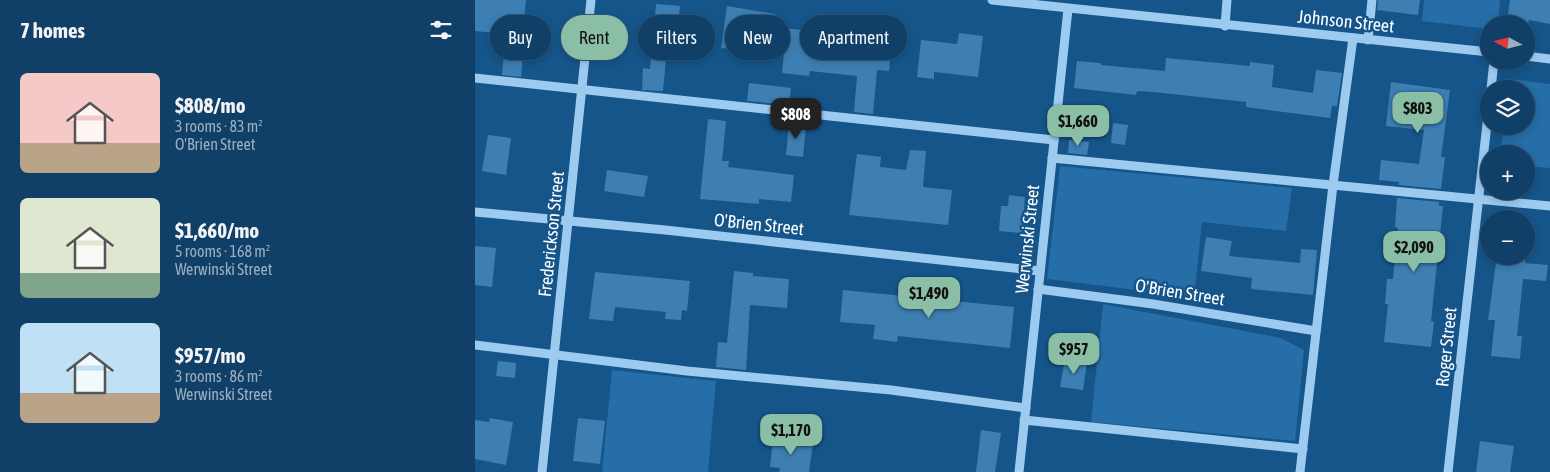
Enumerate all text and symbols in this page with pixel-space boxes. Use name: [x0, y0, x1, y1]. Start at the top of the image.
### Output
street label: Johnson Street: [1297, 5, 1395, 37]
chip: Buy: [490, 15, 551, 60]
chip: Rent: [561, 15, 628, 60]
chip: Filters: [638, 15, 715, 60]
chip: New: [725, 15, 790, 60]
chip: Apartment: [800, 15, 907, 60]
north arrow: [1480, 15, 1535, 70]
map controls: [1480, 15, 1535, 265]
icon: filters: [427, 16, 455, 44]
text: 7 homes: [20, 18, 85, 42]
button: layers: [1480, 80, 1535, 135]
pin: $803: [1388, 92, 1448, 134]
icon: home: [60, 93, 120, 153]
text: $808/mo: [175, 93, 246, 117]
pin: $808: [766, 98, 826, 140]
text: $803: [1403, 99, 1433, 117]
pin: $1,660: [1037, 104, 1119, 147]
text: $808: [781, 105, 811, 123]
text: $1,660: [1058, 112, 1098, 130]
text: 3 rooms · 83 m²: [175, 117, 263, 135]
text: O'Brien Street: [175, 135, 255, 153]
button: +: [1480, 145, 1535, 200]
street label: Frederickson Street: [534, 170, 568, 298]
street label: Werwinski Street: [1011, 183, 1043, 295]
street label: O'Brien Street: [713, 209, 805, 239]
button: −: [1480, 210, 1535, 265]
icon: home: [60, 218, 120, 278]
text: $1,660/mo: [175, 218, 259, 242]
pin: $2,090: [1373, 230, 1455, 273]
text: $2,090: [1394, 238, 1434, 256]
text: 5 rooms · 168 m²: [175, 242, 270, 260]
text: Werwinski Street: [175, 260, 272, 278]
street label: O'Brien Street: [1134, 275, 1226, 309]
pin: $1,490: [888, 276, 970, 319]
text: $1,490: [909, 284, 949, 302]
street label: Roger Street: [1431, 306, 1461, 388]
pin: $957: [1044, 332, 1104, 375]
text: $957: [1059, 340, 1089, 358]
icon: home: [60, 343, 120, 403]
text: $957/mo: [175, 343, 246, 367]
text: 3 rooms · 86 m²: [175, 367, 263, 385]
text: Werwinski Street: [175, 385, 272, 403]
pin: $1,170: [750, 414, 832, 456]
text: $1,170: [771, 421, 811, 439]

